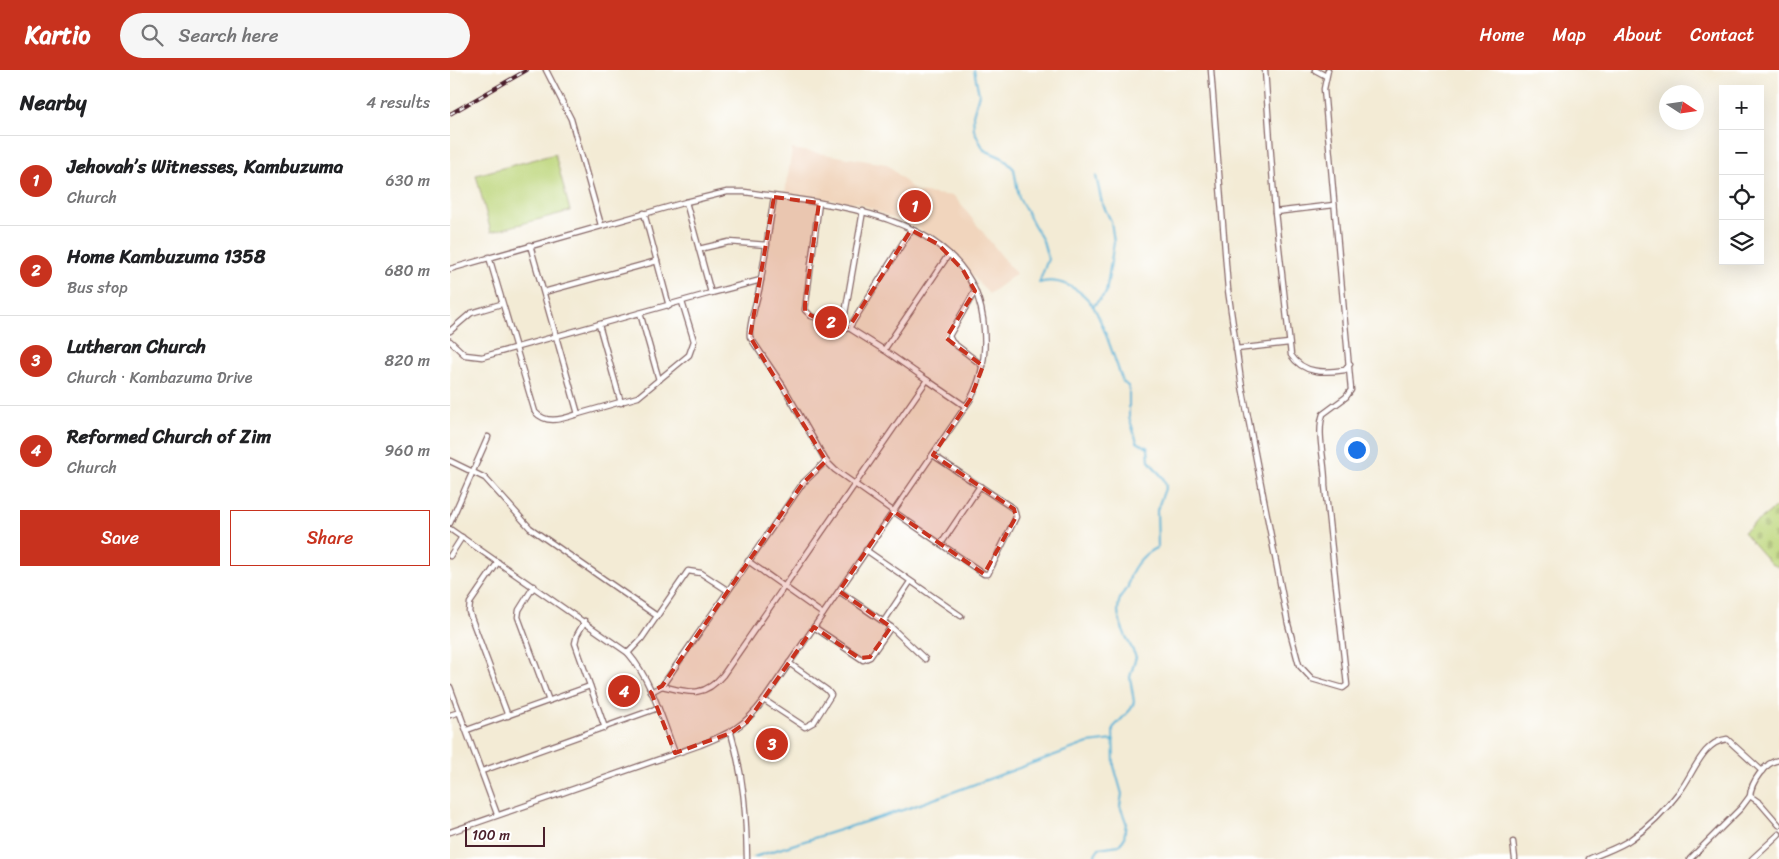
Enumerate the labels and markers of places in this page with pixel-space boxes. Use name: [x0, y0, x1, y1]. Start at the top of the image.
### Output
pin: 1: [899, 187, 931, 225]
pin: 2: [815, 303, 847, 341]
pin: 4: [608, 672, 640, 710]
pin: 3: [756, 725, 788, 763]

